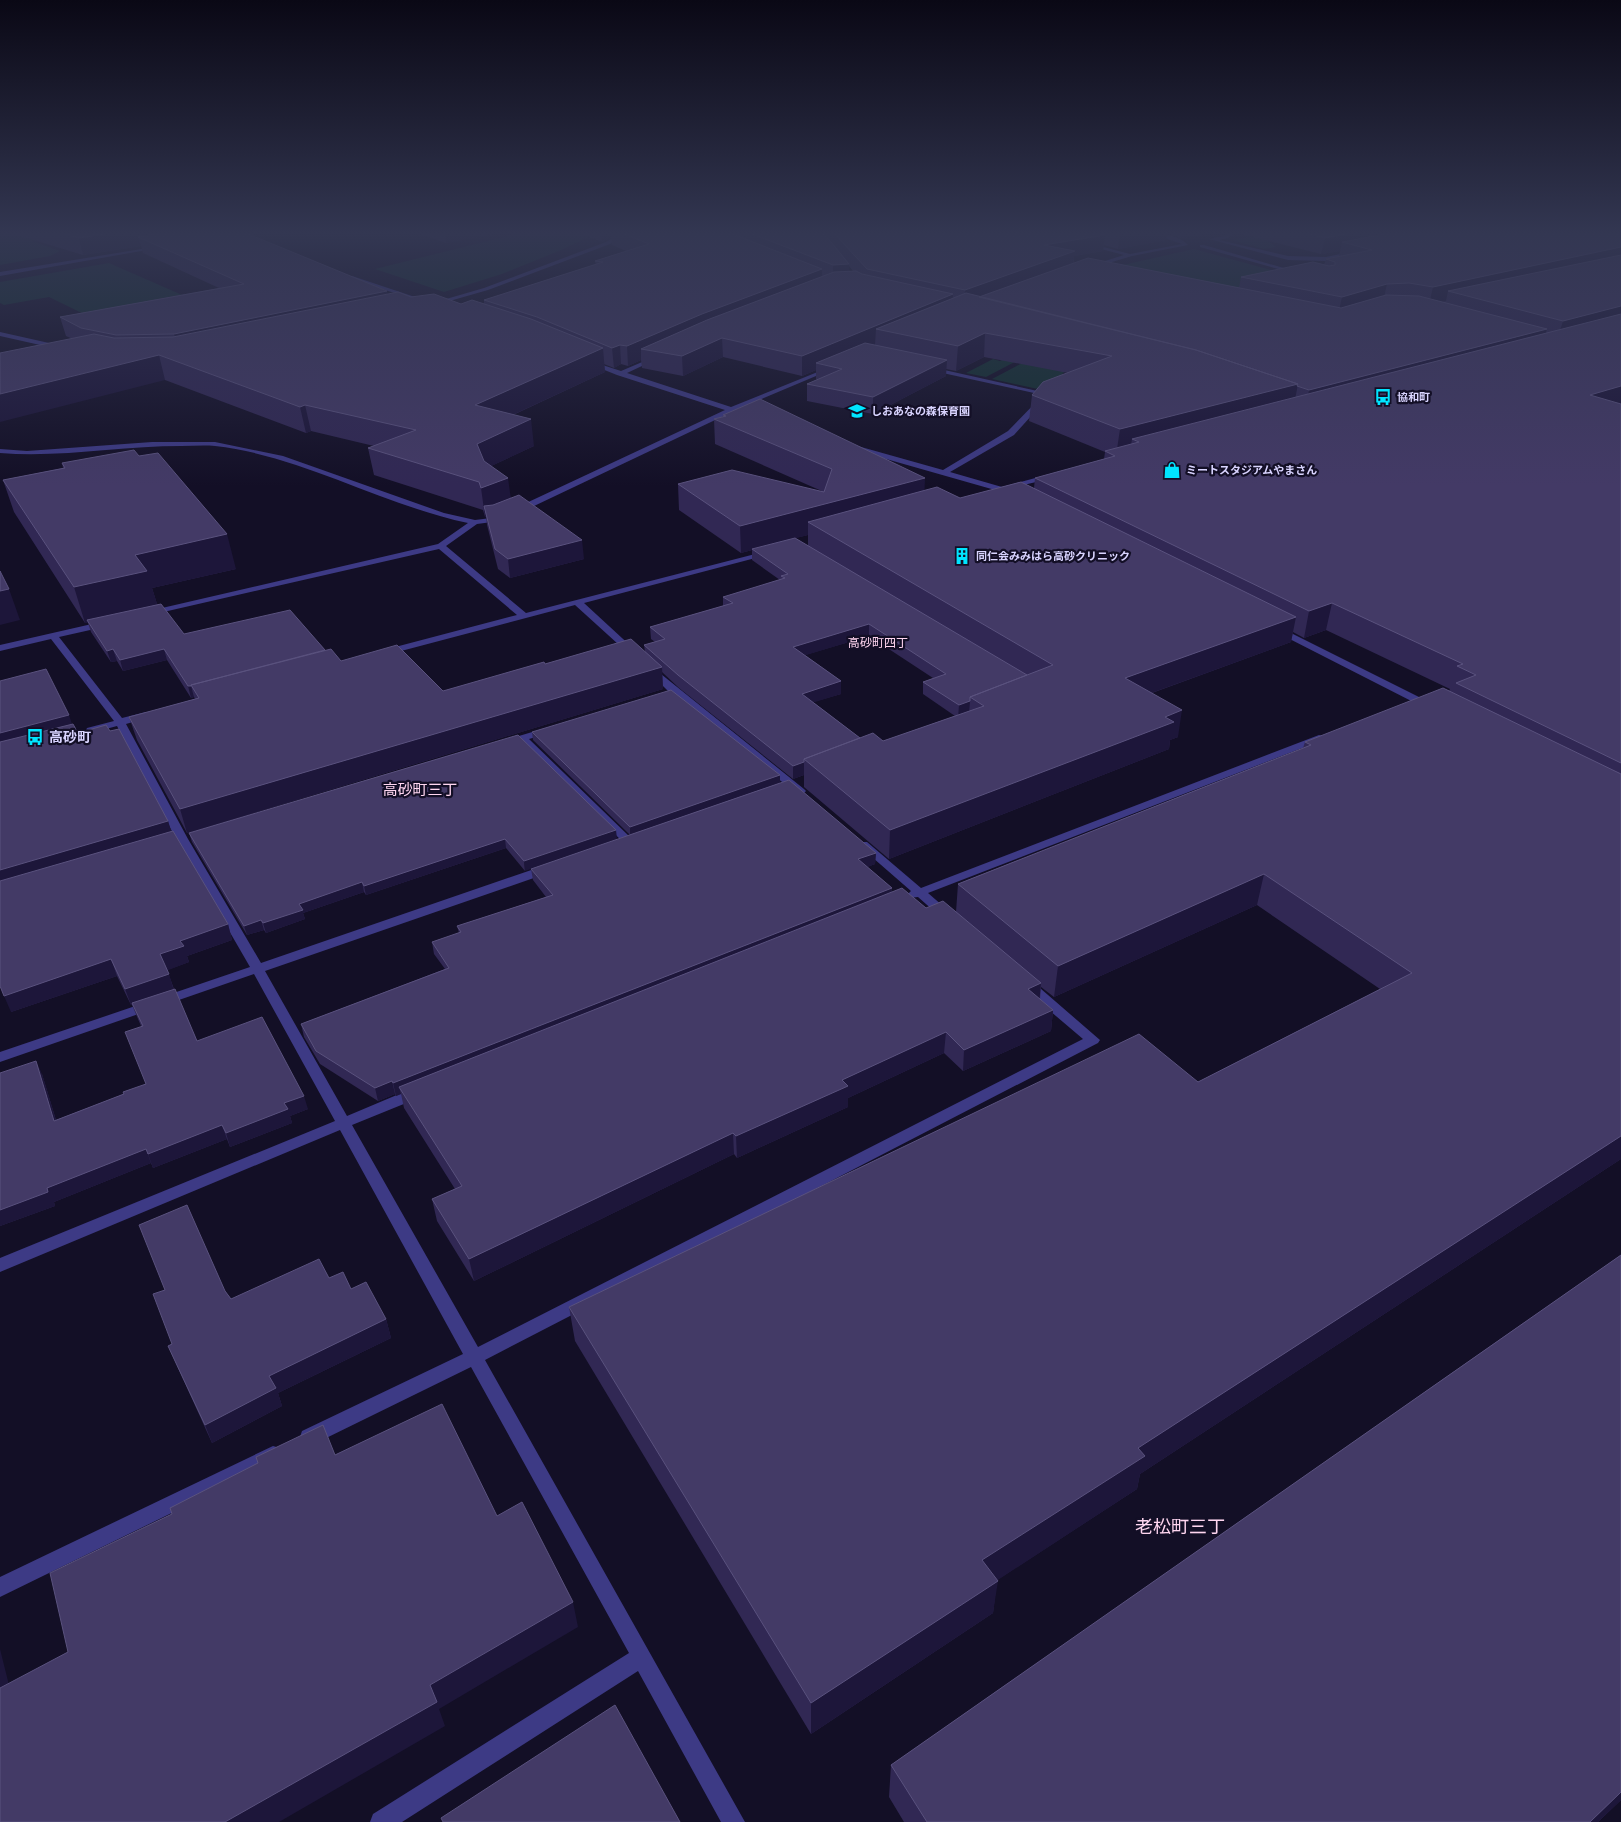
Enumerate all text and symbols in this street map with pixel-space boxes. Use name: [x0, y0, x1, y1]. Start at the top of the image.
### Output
bus stop icon: 協和町: [1373, 387, 1393, 407]
place label: 協和町: [1397, 390, 1430, 405]
school or university icon: しおあなの森保育園: [847, 401, 867, 421]
place label: しおあなの森保育園: [871, 404, 970, 419]
shop icon: ミートスタジアムやまさん: [1162, 460, 1182, 480]
place label: ミートスタジアムやまさん: [1186, 463, 1317, 478]
building icon: 同仁会みみはら高砂クリニック: [952, 546, 972, 566]
place label: 同仁会みみはら高砂クリニック: [976, 549, 1130, 564]
district label: 高砂町四丁: [848, 635, 908, 651]
bus stop icon: 高砂町: [25, 727, 45, 747]
place label: 高砂町: [49, 728, 91, 747]
district label: 高砂町三丁: [382, 780, 458, 800]
district label: 老松町三丁: [1135, 1515, 1225, 1539]

